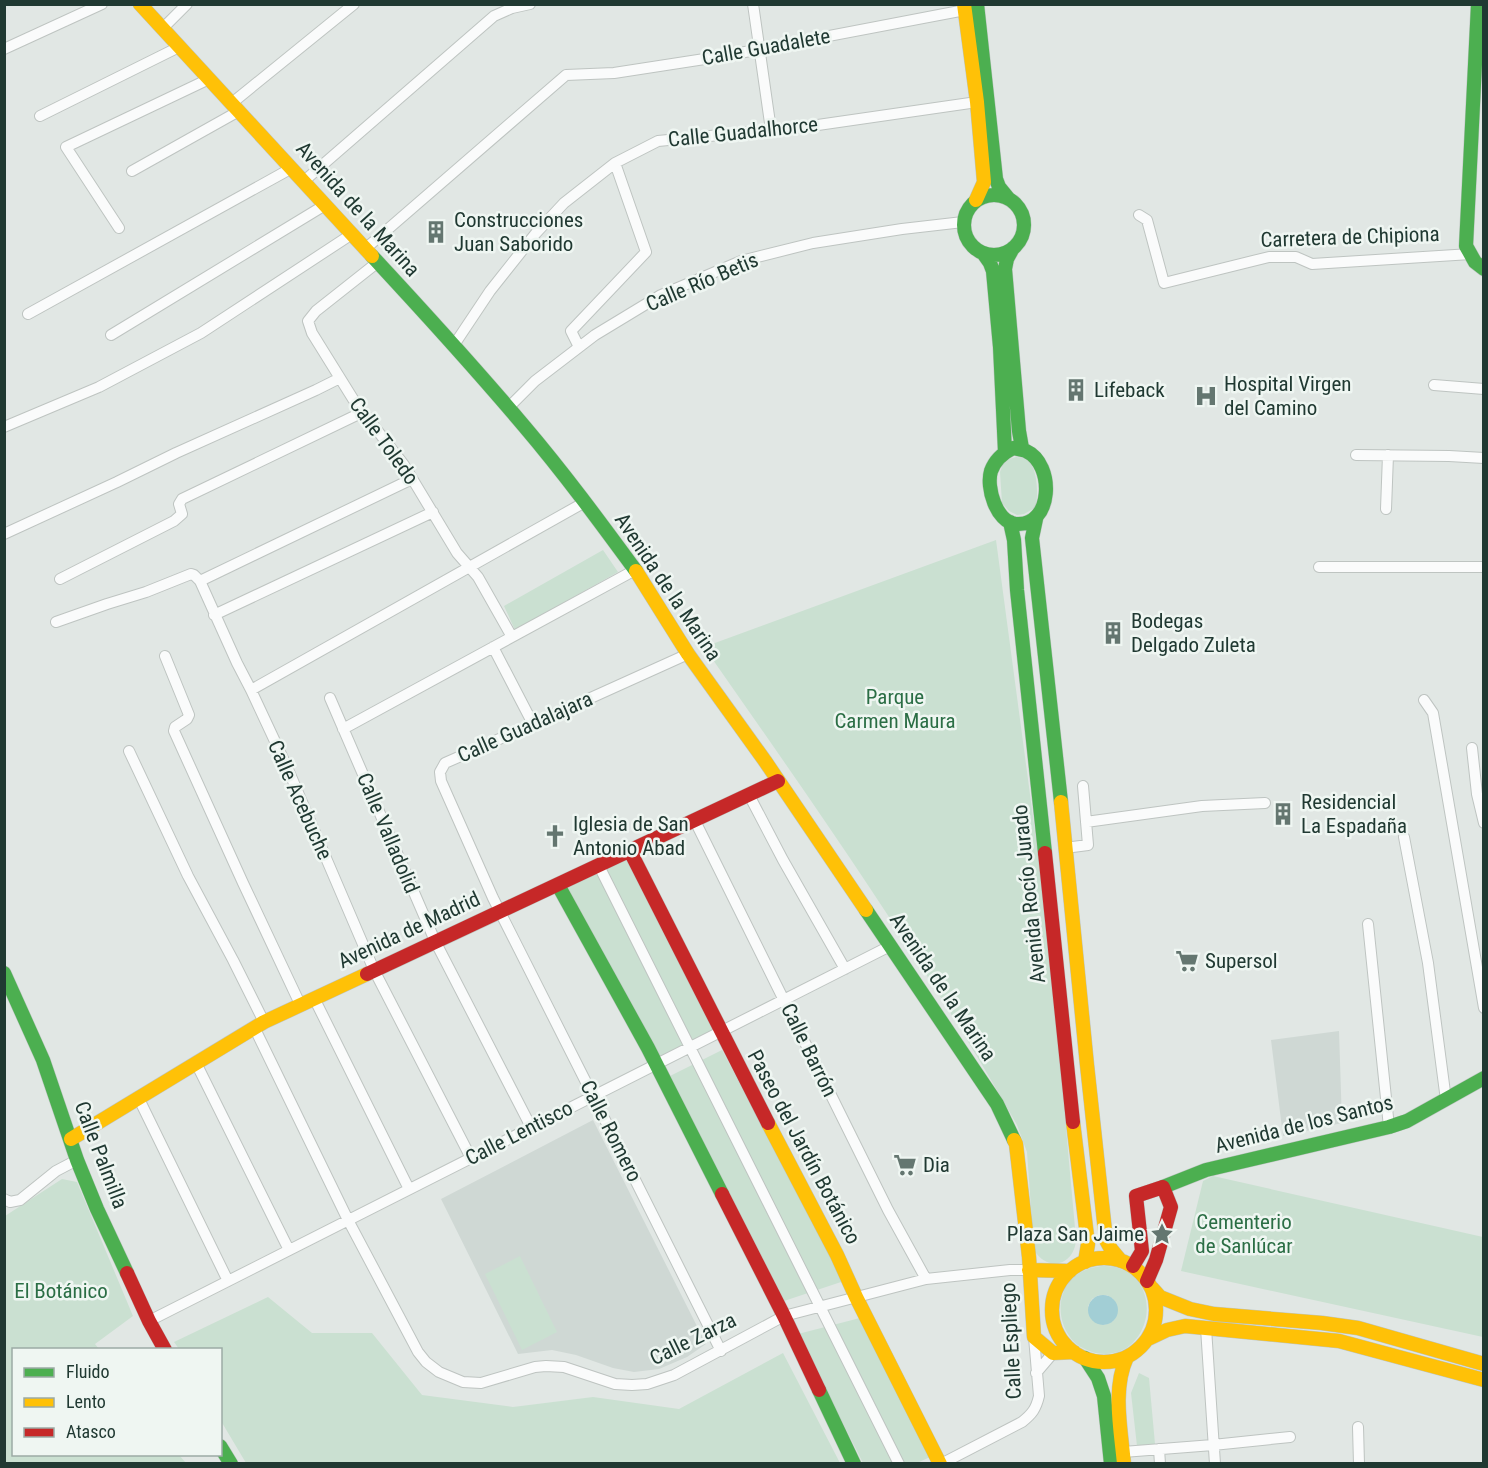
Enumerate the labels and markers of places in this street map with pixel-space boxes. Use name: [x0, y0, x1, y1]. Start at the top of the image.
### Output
place label: Construcciones Juan Saborido: [454, 208, 583, 256]
building icon: Construcciones Juan Saborido: [423, 219, 449, 245]
place label: Hospital Virgen del Camino: [1224, 372, 1351, 420]
building icon: Lifeback: [1063, 377, 1089, 403]
place label: Lifeback: [1094, 378, 1165, 402]
hospital icon: Hospital Virgen del Camino: [1193, 383, 1219, 409]
place label: Bodegas Delgado Zuleta: [1131, 609, 1256, 657]
building icon: Bodegas Delgado Zuleta: [1100, 620, 1126, 646]
place label: Residencial La Espadaña: [1301, 790, 1407, 838]
building icon: Residencial La Espadaña: [1270, 801, 1296, 827]
place label: Iglesia de San Antonio Abad: [573, 812, 689, 860]
church icon: Iglesia de San Antonio Abad: [542, 823, 568, 849]
supermarket icon: Supersol: [1174, 948, 1200, 974]
place label: Supersol: [1205, 949, 1278, 973]
supermarket icon: Dia: [892, 1152, 918, 1178]
place label: Dia: [923, 1153, 950, 1177]
place icon: Plaza San Jaime: [1149, 1221, 1175, 1247]
place label: Plaza San Jaime: [1007, 1222, 1144, 1246]

